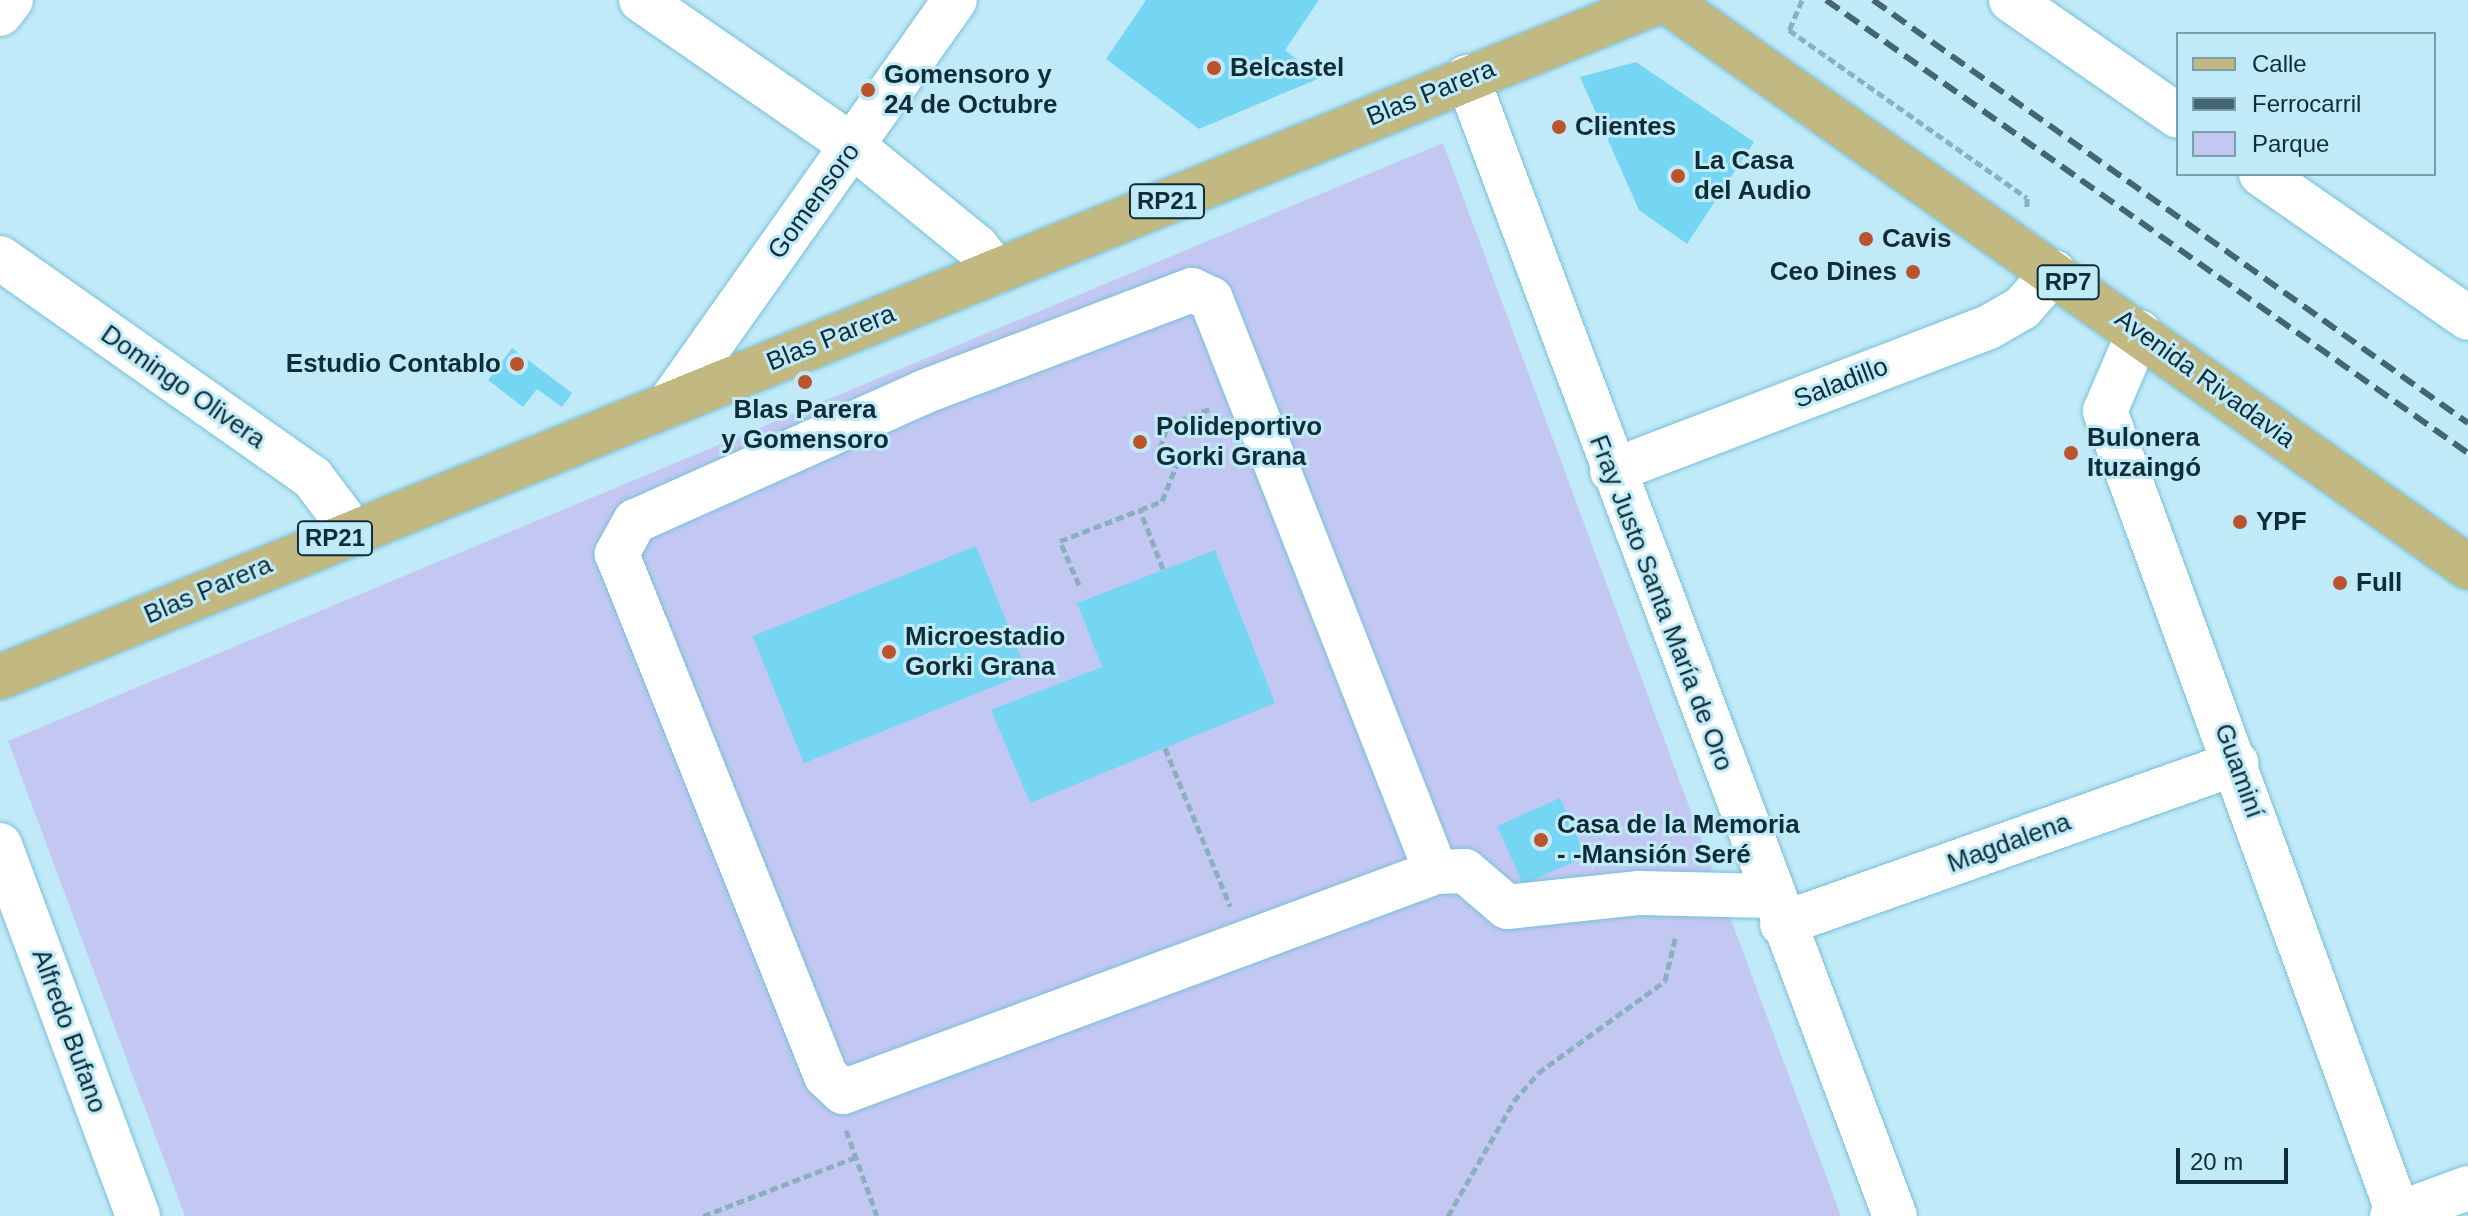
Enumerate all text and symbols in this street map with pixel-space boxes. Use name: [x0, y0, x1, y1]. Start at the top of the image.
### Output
legend: [2176, 32, 2436, 176]
text: Calle: [2252, 50, 2307, 77]
place label: Belcastel: [1230, 52, 1344, 84]
street label: Blas Parera: [1362, 53, 1500, 133]
place label: Gomensoro y 24 de Octubre: [884, 59, 1057, 120]
marker: Belcastel: [1205, 59, 1223, 77]
marker: Gomensoro y 24 de Octubre: [859, 81, 877, 99]
text: Ferrocarril: [2252, 90, 2361, 117]
place label: Clientes: [1575, 111, 1676, 143]
marker: Clientes: [1550, 118, 1568, 136]
text: Parque: [2252, 130, 2329, 157]
street label: Gomensoro: [761, 137, 867, 265]
place label: La Casa del Audio: [1694, 145, 1812, 206]
marker: La Casa del Audio: [1669, 167, 1687, 185]
road number: RP21: [1127, 181, 1207, 221]
place label: Cavis: [1882, 223, 1951, 255]
marker: Cavis: [1857, 230, 1875, 248]
place label: Ceo Dines: [1770, 256, 1897, 288]
road number: RP7: [2036, 262, 2100, 302]
marker: Ceo Dines: [1904, 263, 1922, 281]
street label: Blas Parera: [762, 298, 900, 378]
street label: Avenida Rivadavia: [2109, 303, 2301, 455]
street label: Domingo Olivera: [95, 319, 271, 455]
place label: Estudio Contablo: [286, 348, 501, 380]
street label: Saladillo: [1790, 351, 1892, 415]
marker: Estudio Contablo: [508, 355, 526, 373]
marker: Blas Parera y Gomensoro: [796, 373, 814, 391]
place label: Blas Parera y Gomensoro: [721, 394, 889, 456]
place label: Polideportivo Gorki Grana: [1156, 411, 1322, 472]
place label: Bulonera Ituzaingó: [2087, 422, 2201, 484]
street label: Fray Justo Santa María de Oro: [1582, 431, 1740, 775]
marker: Polideportivo Gorki Grana: [1131, 433, 1149, 451]
marker: Bulonera Ituzaingó: [2062, 444, 2080, 462]
place label: YPF: [2256, 506, 2307, 538]
marker: YPF: [2231, 513, 2249, 531]
road number: RP21: [295, 518, 375, 558]
street label: Blas Parera: [139, 549, 277, 631]
place label: Full: [2356, 567, 2402, 599]
marker: Full: [2331, 574, 2349, 592]
place label: Microestadio Gorki Grana: [905, 621, 1065, 682]
marker: Microestadio Gorki Grana: [880, 643, 898, 661]
street label: Guaminí: [2208, 719, 2270, 823]
street label: Magdalena: [1943, 806, 2075, 880]
place label: Casa de la Memoria - -Mansión Seré: [1557, 809, 1800, 870]
marker: Casa de la Memoria - -Mansión Seré: [1532, 831, 1550, 849]
street label: Alfredo Bufano: [25, 945, 113, 1117]
scale bar: [2180, 1132, 2292, 1182]
text: 20 m: [2190, 1148, 2243, 1175]

